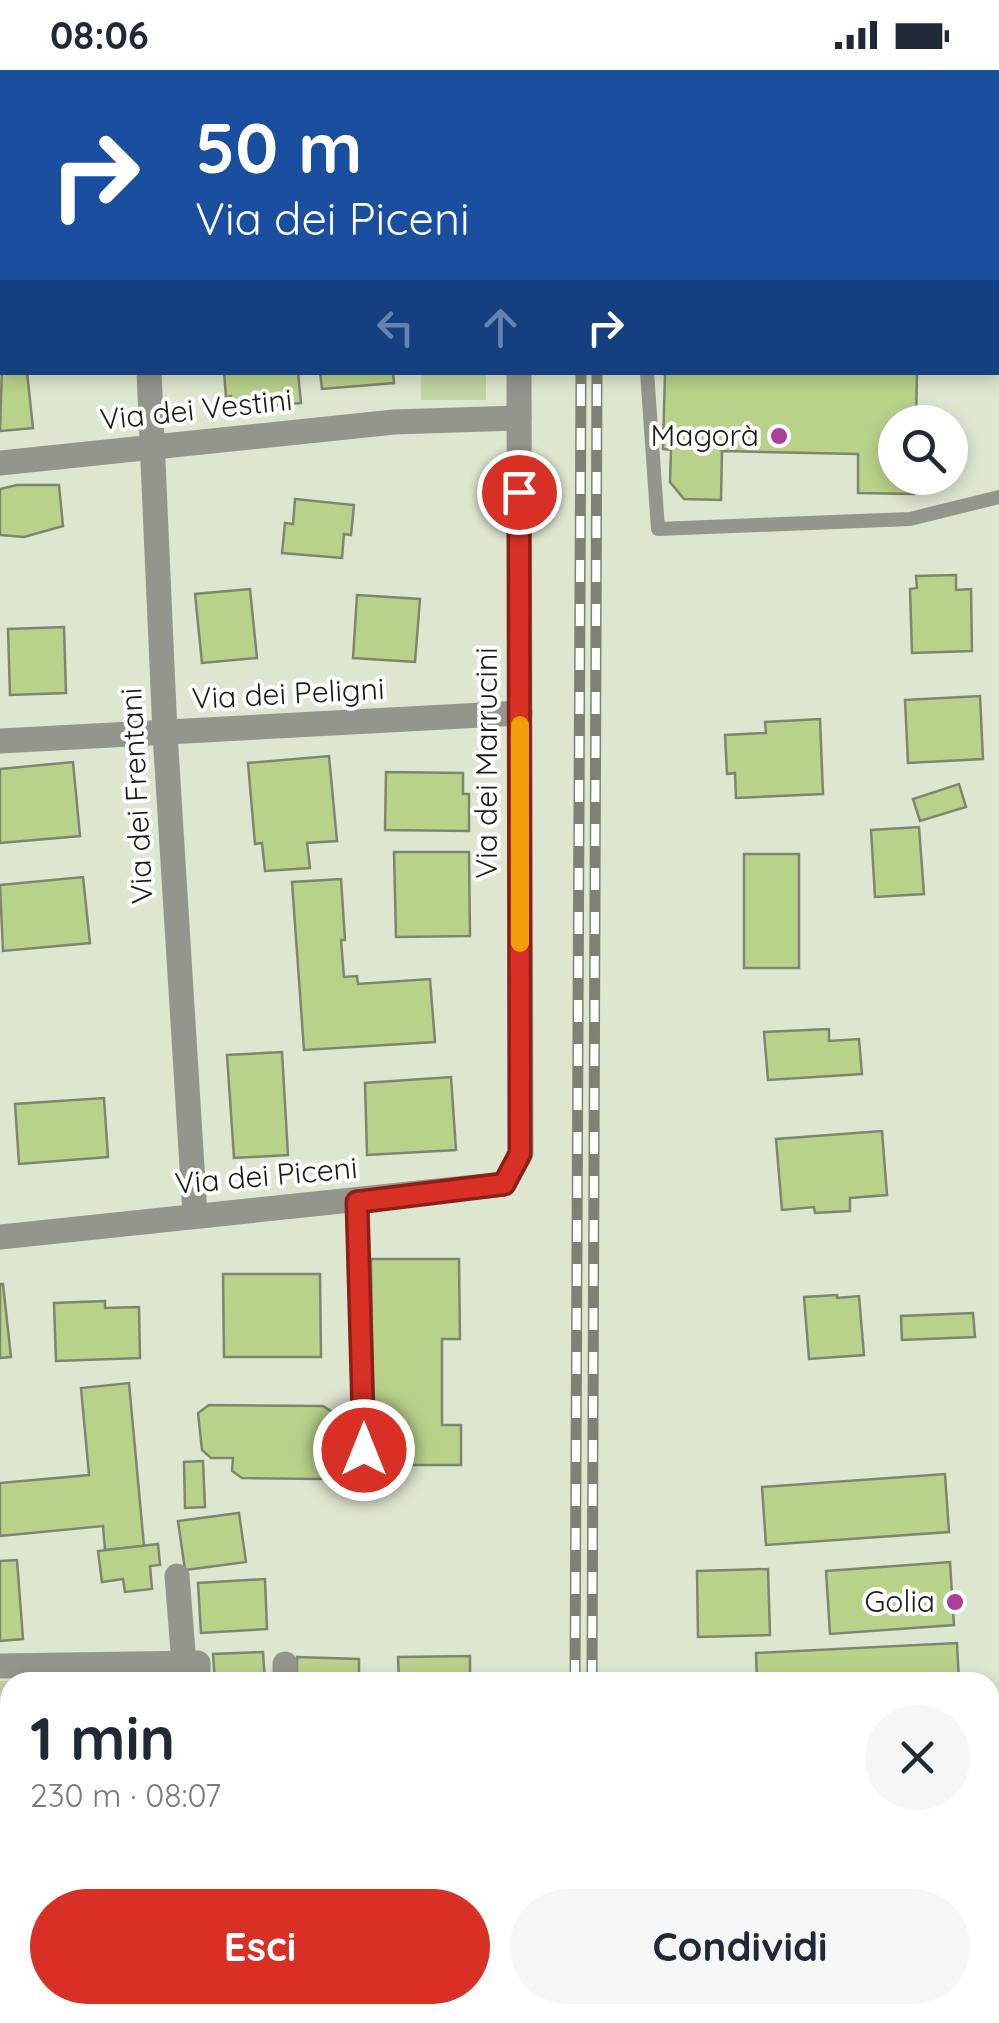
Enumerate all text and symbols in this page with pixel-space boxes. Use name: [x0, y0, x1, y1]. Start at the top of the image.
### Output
text: 08:06: [50, 11, 149, 59]
text: 50 m: [195, 103, 362, 191]
icon: right: [30, 110, 160, 240]
text: Via dei Piceni: [195, 190, 470, 246]
icon: left: [368, 300, 423, 355]
icon: ahead: [473, 300, 528, 355]
icon: right: [578, 300, 633, 355]
street label: Via dei Vestini: [98, 380, 294, 438]
map controls: [878, 405, 968, 495]
button: search: [878, 405, 968, 495]
place label: Magorà: [650, 416, 759, 454]
marker: Magorà: [768, 425, 790, 447]
pin: [477, 450, 562, 535]
icon: arrive: [492, 465, 547, 520]
street label: Via dei Marrucini: [467, 647, 505, 879]
street label: Via dei Peligni: [191, 669, 385, 717]
street label: Via dei Frentani: [111, 687, 161, 905]
street label: Via dei Piceni: [173, 1148, 359, 1202]
position arrow: [312, 1398, 416, 1502]
place label: Golia: [865, 1582, 935, 1620]
marker: Golia: [944, 1591, 966, 1613]
text: 1 min: [30, 1700, 175, 1775]
button: close: [865, 1705, 970, 1810]
text: 230 m · 08:07: [30, 1775, 221, 1815]
button: Esci: [30, 1889, 490, 2004]
button: Condividi: [510, 1889, 970, 2004]

